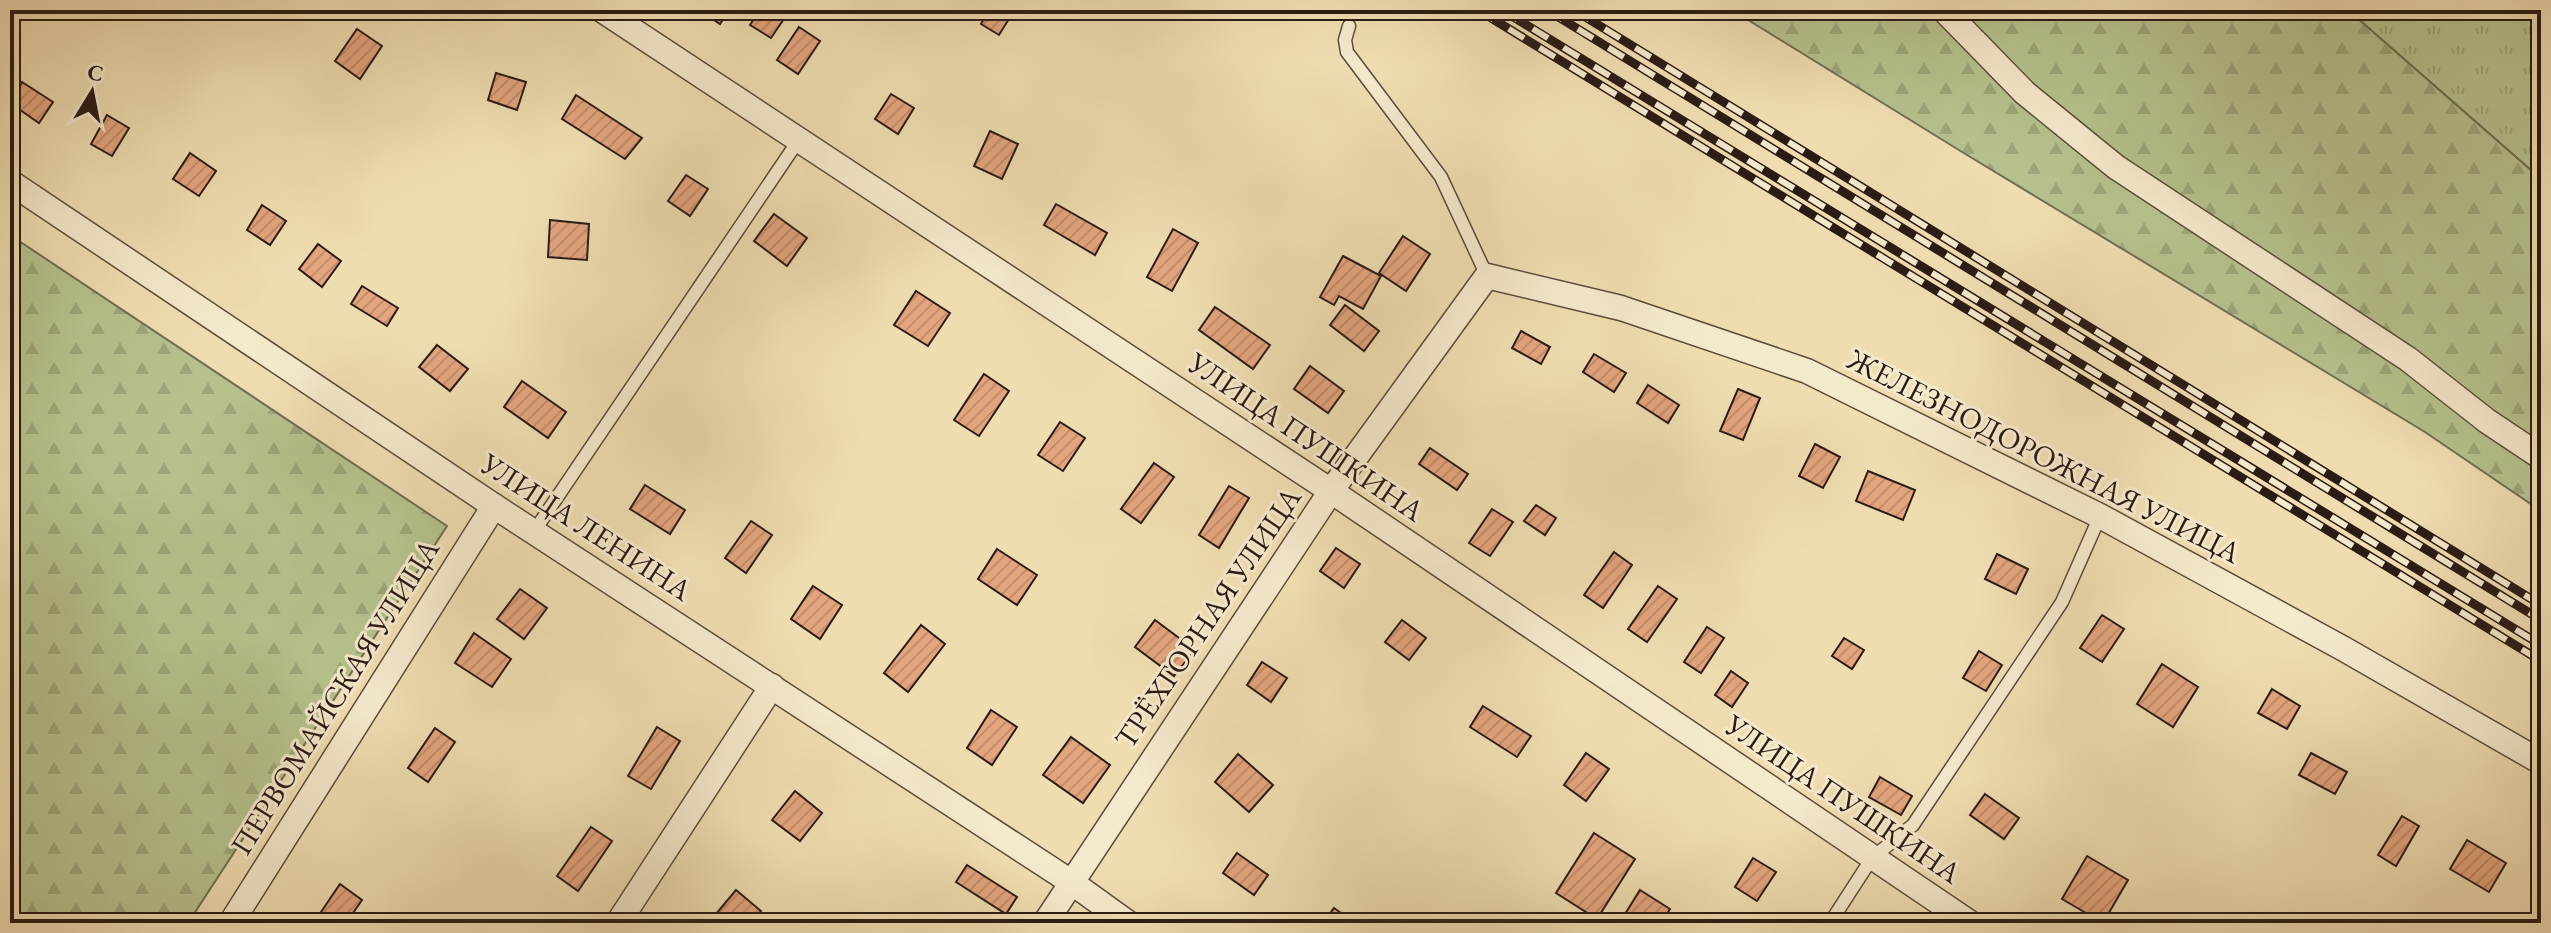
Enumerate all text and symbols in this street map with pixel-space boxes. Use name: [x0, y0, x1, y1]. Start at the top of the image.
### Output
north arrow: [52, 52, 132, 132]
text: С: [85, 57, 106, 88]
street label: ЖЕЛЕЗНОДОРОЖНАЯ УЛИЦА: [1840, 339, 2248, 572]
street label: УЛИЦА ПУШКИНА: [1180, 343, 1432, 530]
street label: УЛИЦА ЛЕНИНА: [472, 443, 699, 610]
street label: ТРЁХГОРНАЯ УЛИЦА: [1106, 479, 1310, 756]
street label: ПЕРВОМАЙСКАЯ УЛИЦА: [221, 531, 448, 862]
street label: УЛИЦА ПУШКИНА: [1717, 705, 1969, 892]

